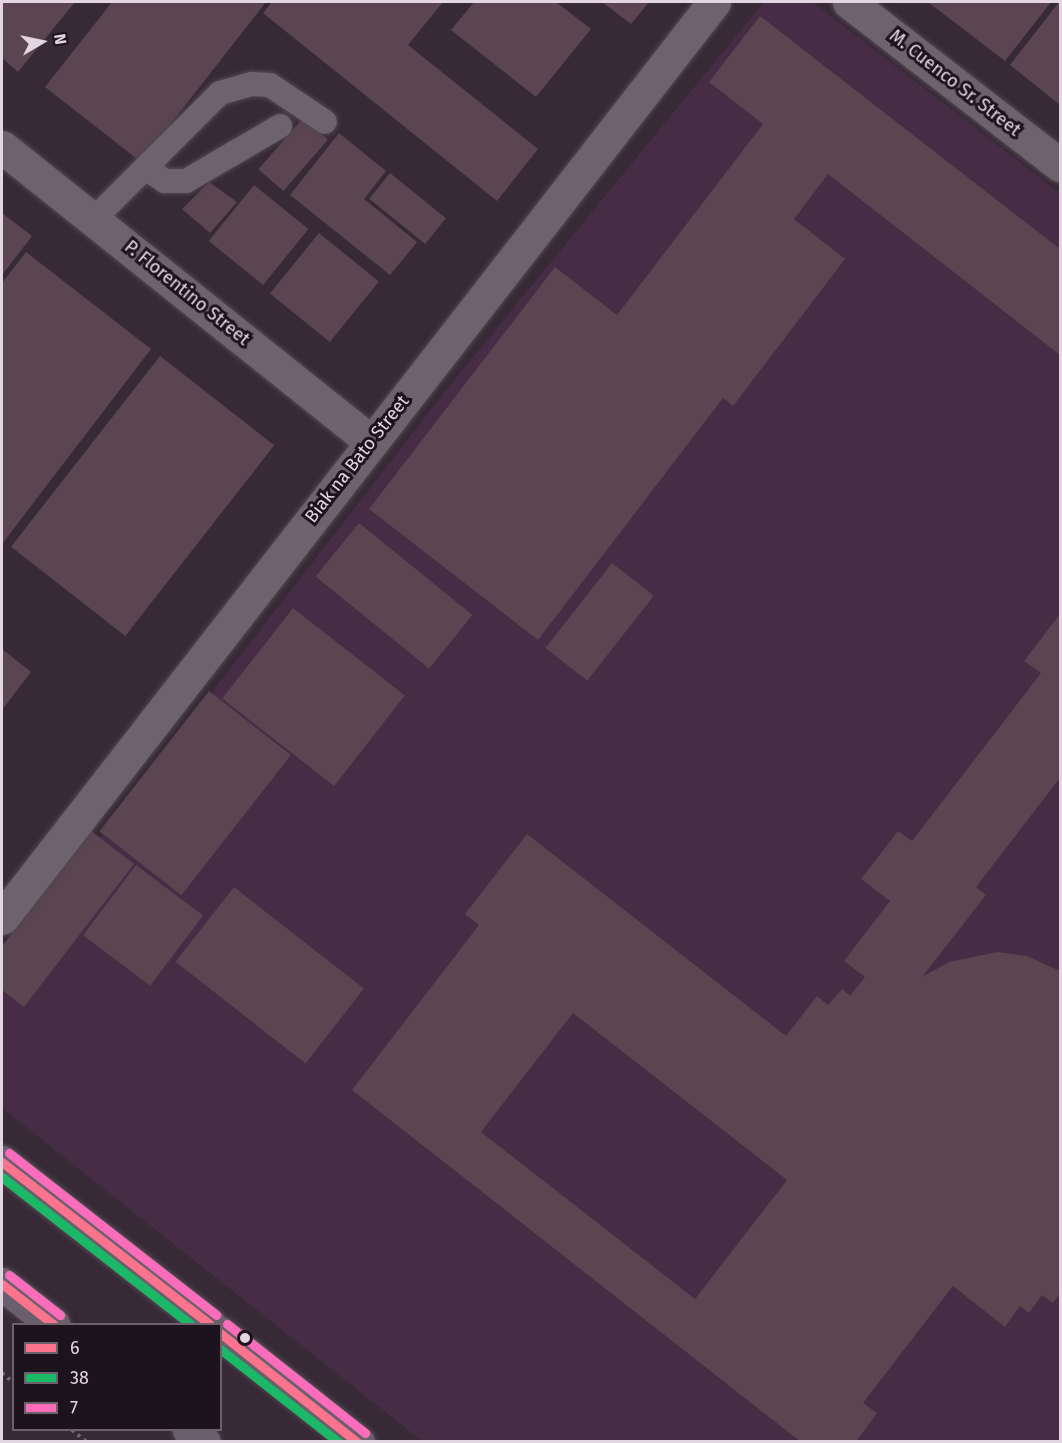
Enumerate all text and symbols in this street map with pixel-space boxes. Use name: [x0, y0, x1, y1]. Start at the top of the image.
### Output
north arrow: [12, 12, 72, 72]
street label: M. Cuenco Sr. Street: [885, 25, 1025, 141]
text: N: [50, 32, 70, 46]
street label: P. Florentino Street: [120, 236, 254, 350]
street label: Biak na Bato Street: [300, 391, 414, 527]
legend: [12, 1323, 222, 1431]
unlabelled marker: [239, 1332, 251, 1344]
text: 6: [70, 1337, 80, 1359]
text: 38: [70, 1367, 89, 1389]
text: 7: [70, 1397, 78, 1419]

